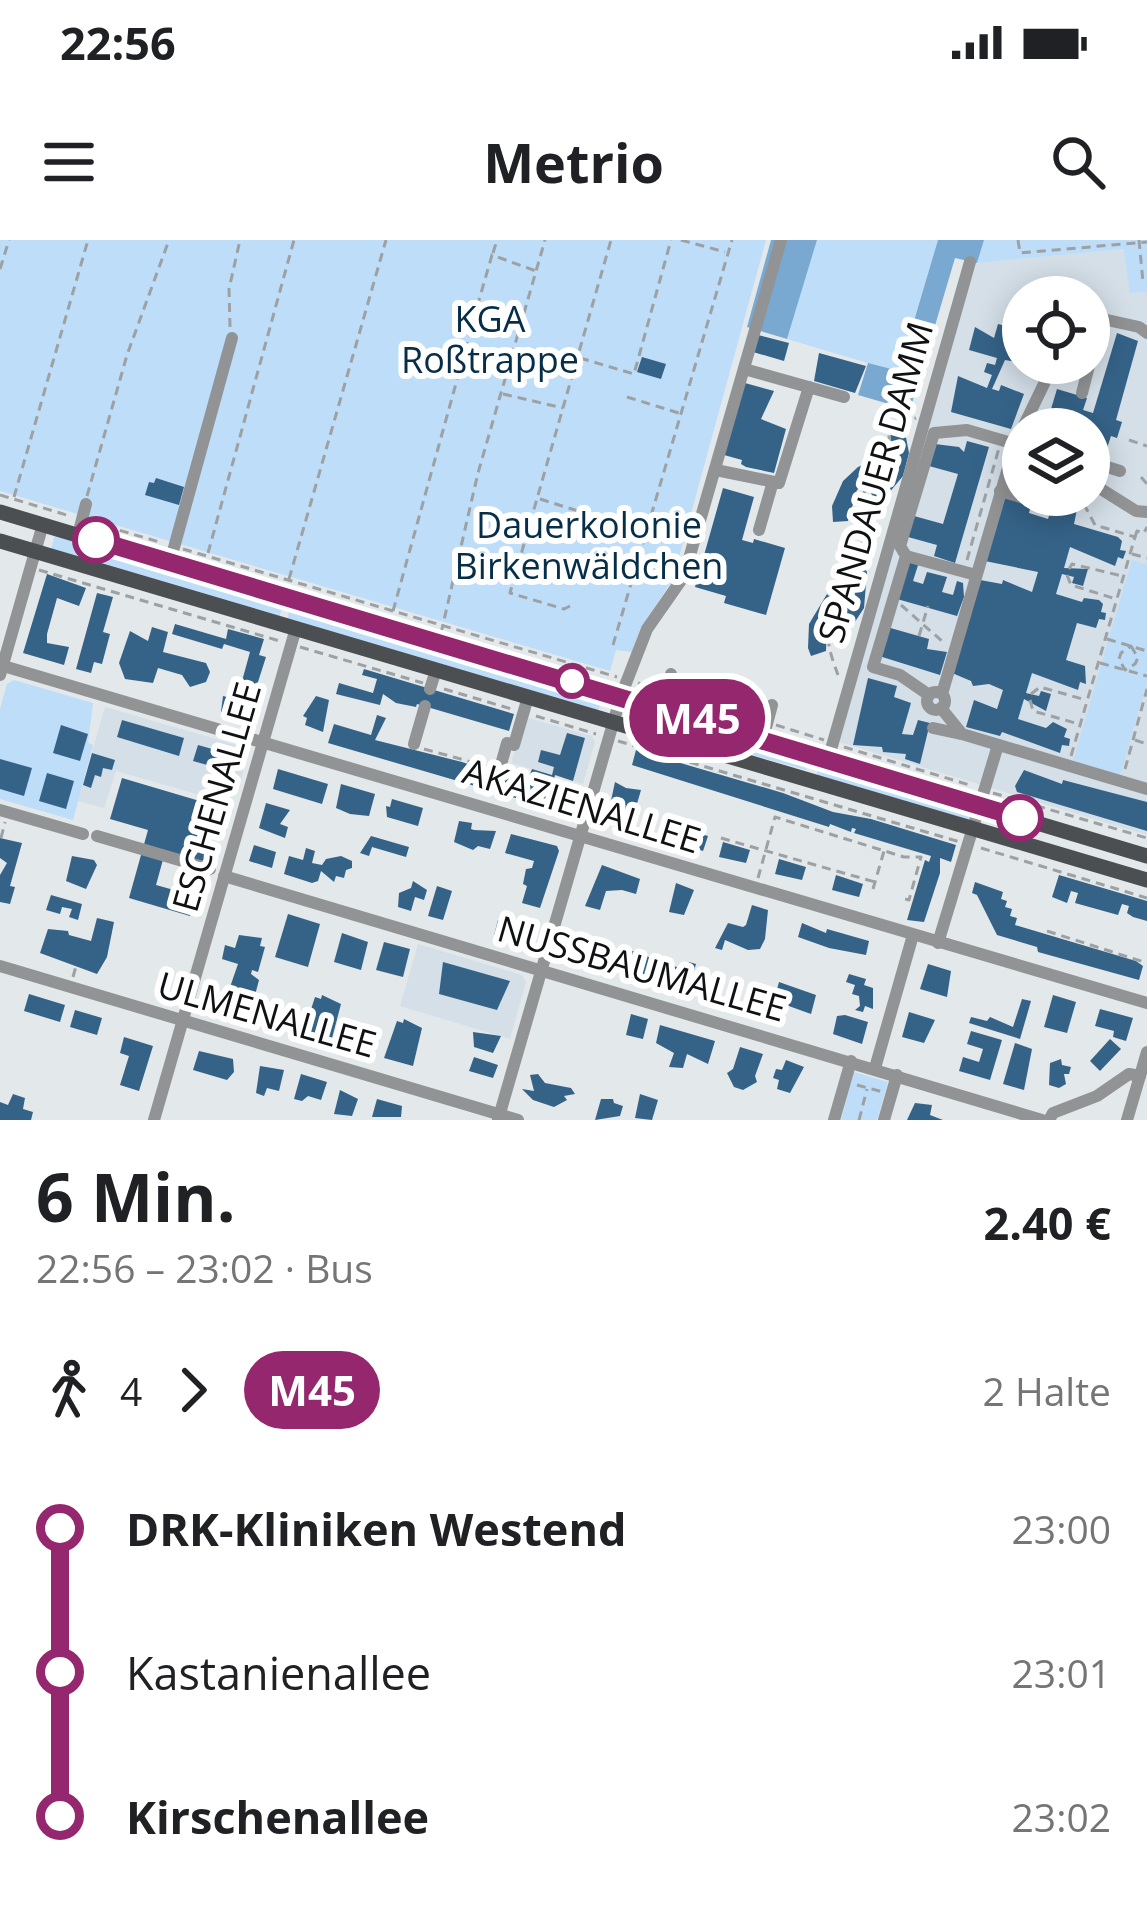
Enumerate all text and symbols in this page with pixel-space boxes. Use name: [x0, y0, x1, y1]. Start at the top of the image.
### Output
text: 22:56: [60, 12, 176, 73]
text: Metrio: [483, 125, 664, 199]
icon: menu: [36, 129, 102, 195]
icon: search: [1045, 129, 1111, 195]
map controls: [1002, 276, 1110, 516]
button: locate: [1002, 276, 1110, 384]
park label: KGA Roßtrappe: [401, 294, 579, 384]
street label: SPANDAUER DAMM: [806, 316, 944, 648]
button: layers: [1002, 408, 1110, 516]
park label: Dauerkolonie Birkenwäldchen: [455, 500, 723, 590]
unlabelled marker: [74, 518, 118, 562]
unlabelled marker: [556, 665, 588, 697]
street label: ESCHENALLEE: [160, 677, 272, 917]
line badge: M45: [628, 679, 766, 757]
text: M45: [653, 689, 741, 746]
street label: AKAZIENALLEE: [457, 746, 707, 864]
unlabelled marker: [998, 796, 1042, 840]
street label: NUSSBAUMALLEE: [492, 903, 792, 1033]
street label: ULMENALLEE: [152, 959, 382, 1069]
text: 6 Min.: [36, 1151, 235, 1241]
text: 2.40 €: [984, 1192, 1111, 1253]
text: 22:56 – 23:02 · Bus: [36, 1241, 373, 1294]
icon: walk: [36, 1357, 102, 1423]
icon: forward: [160, 1357, 226, 1423]
text: M45: [268, 1361, 356, 1418]
text: 4: [120, 1364, 142, 1417]
text: 2 Halte: [982, 1364, 1111, 1417]
text: DRK-Kliniken Westend: [126, 1498, 626, 1559]
text: 23:00: [1012, 1502, 1111, 1555]
text: Kastanienallee: [126, 1642, 431, 1703]
text: 23:01: [1012, 1646, 1111, 1699]
text: Kirschenallee: [126, 1786, 429, 1847]
text: 23:02: [1012, 1790, 1111, 1843]

